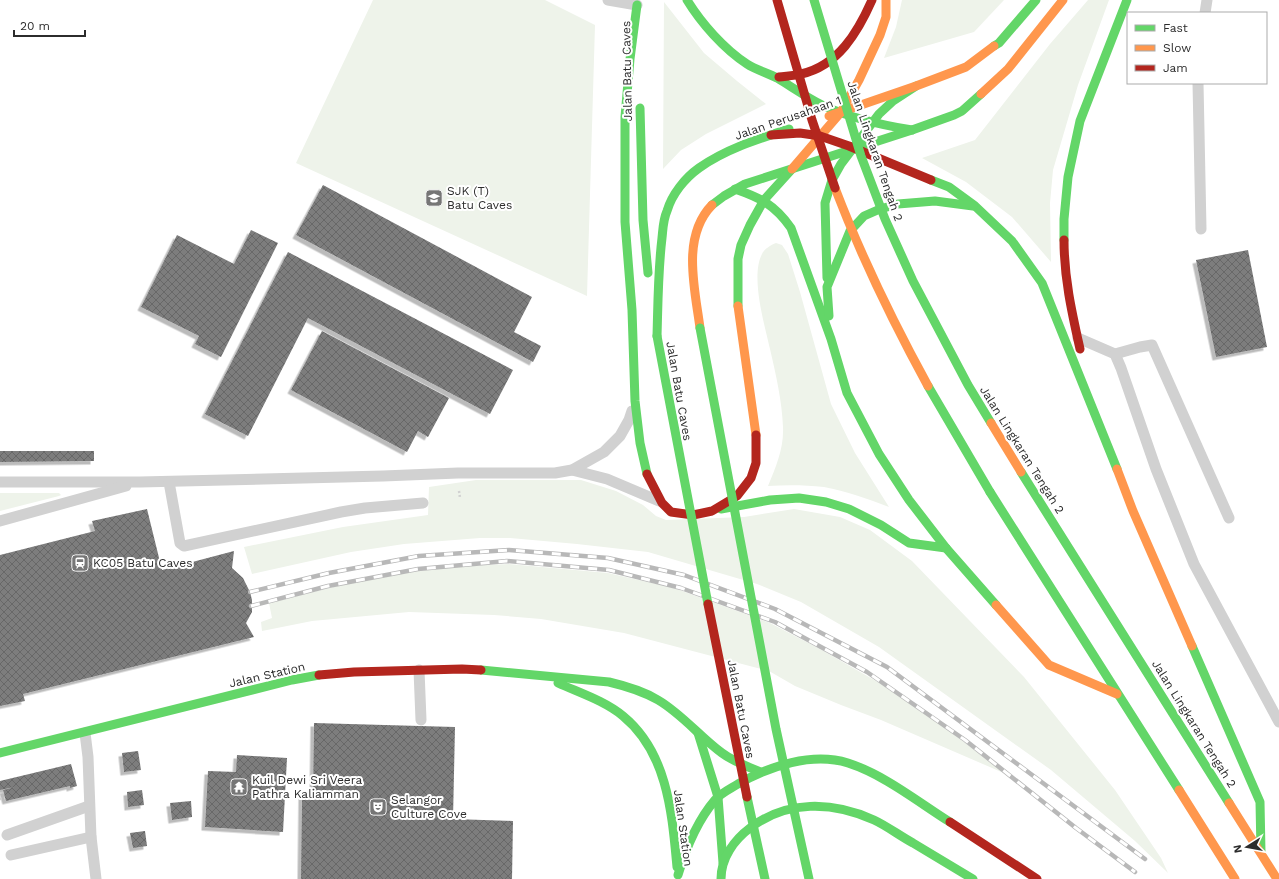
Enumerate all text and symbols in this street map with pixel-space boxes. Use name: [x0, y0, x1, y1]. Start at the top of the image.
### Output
scale bar: [14, 12, 85, 38]
legend: [1127, 12, 1267, 84]
text: 20 m: [20, 19, 50, 33]
street label: Jalan Batu Caves: [619, 21, 635, 121]
text: Fast: [1163, 21, 1188, 35]
text: Slow: [1163, 41, 1191, 55]
text: Jam: [1163, 61, 1188, 75]
street label: Jalan Lingkaran Tengah 2: [844, 79, 906, 223]
street label: Jalan Perusahaan 1: [733, 93, 843, 143]
place label: SJK (T) Batu Caves: [447, 184, 512, 212]
school or university icon: SJK (T) Batu Caves: [424, 188, 444, 208]
street label: Jalan Batu Caves: [663, 340, 695, 442]
street label: Jalan Lingkaran Tengah 2: [977, 384, 1067, 516]
station icon: KC05 Batu Caves: [70, 553, 90, 573]
place label: KC05 Batu Caves: [93, 556, 193, 570]
street label: Jalan Batu Caves: [725, 658, 757, 760]
street label: Jalan Lingkaran Tengah 2: [1149, 658, 1239, 790]
street label: Jalan Station: [228, 659, 306, 691]
place label: Kuil Dewi Sri Veera Pathra Kaliamman: [252, 773, 362, 801]
temple icon: Kuil Dewi Sri Veera Pathra Kaliamman: [229, 777, 249, 797]
street label: Jalan Station: [671, 789, 695, 867]
place label: Selangor Culture Cove: [391, 793, 467, 821]
theatre icon: Selangor Culture Cove: [368, 797, 388, 817]
north arrow: [1227, 827, 1267, 867]
text: N: [1231, 844, 1245, 854]

